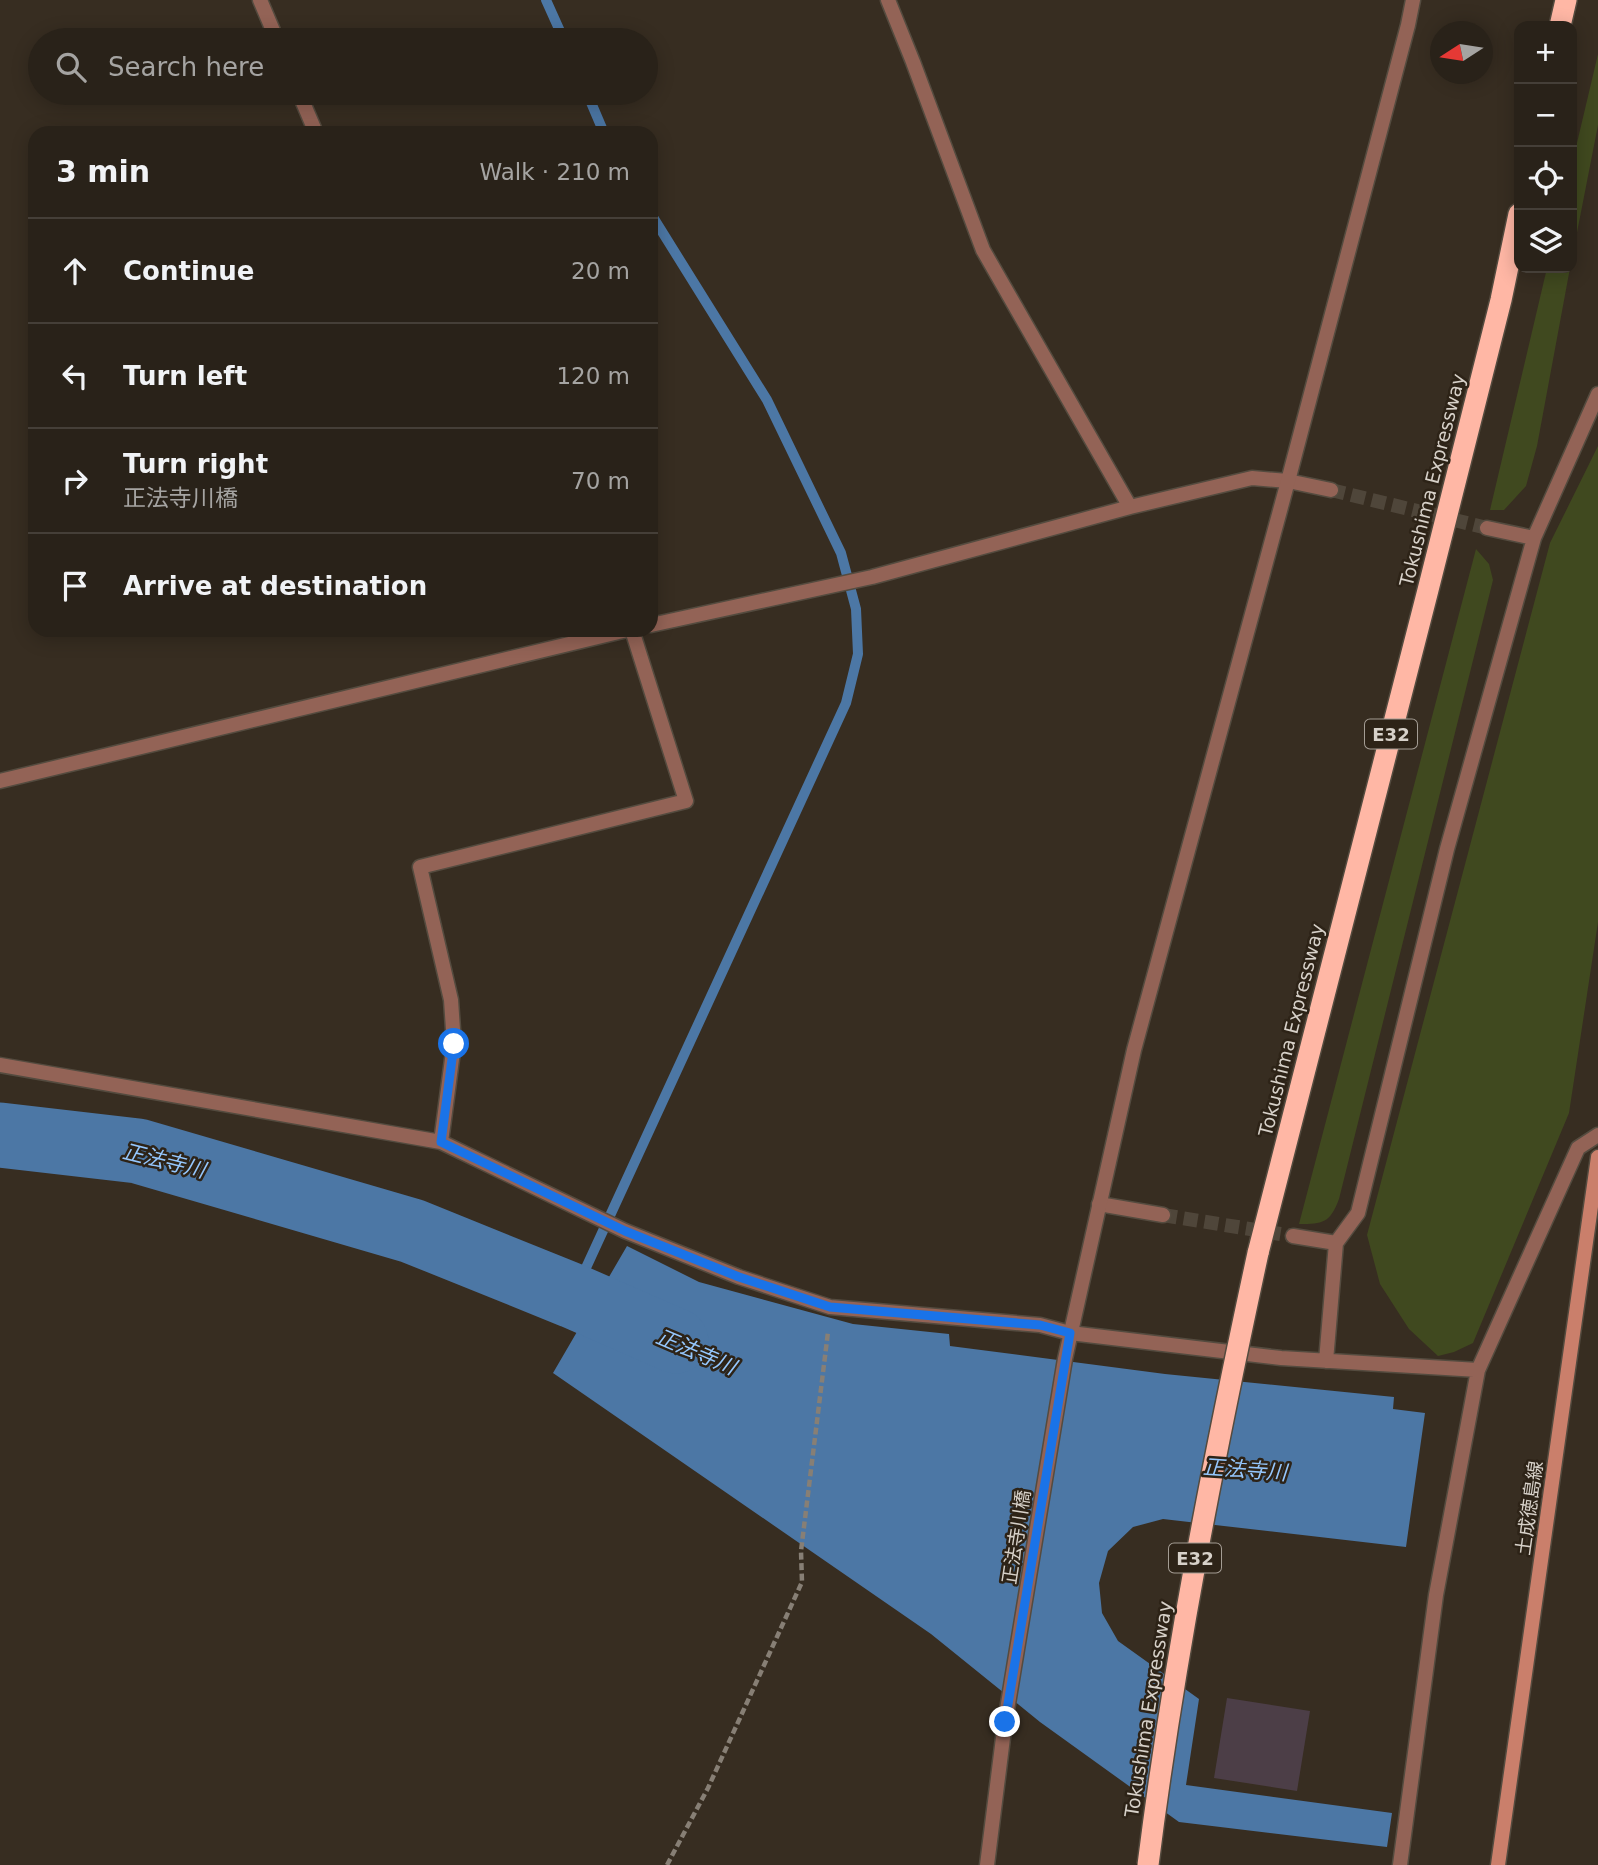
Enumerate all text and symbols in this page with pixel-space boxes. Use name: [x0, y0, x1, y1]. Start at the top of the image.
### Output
north arrow: [1430, 21, 1493, 84]
map controls: [1514, 21, 1577, 273]
button: +: [1514, 21, 1577, 84]
search box: [28, 28, 658, 105]
icon: search: [52, 48, 90, 86]
text: Search here: [108, 52, 264, 82]
button: −: [1514, 84, 1577, 147]
button: locate: [1514, 147, 1577, 210]
text: 3 min: [56, 154, 150, 189]
text: Walk · 210 m: [479, 159, 630, 185]
button: layers: [1514, 210, 1577, 273]
icon: ahead: [56, 252, 94, 290]
text: Continue: [123, 256, 254, 286]
text: 20 m: [571, 258, 630, 284]
icon: left: [56, 357, 94, 395]
text: Turn left: [123, 361, 247, 391]
text: 120 m: [556, 363, 630, 389]
street label: Tokushima Expressway: [1395, 371, 1469, 590]
text: Turn right: [123, 449, 268, 479]
icon: right: [56, 462, 94, 500]
text: 70 m: [571, 468, 630, 494]
text: 正法寺川橋: [123, 485, 238, 511]
icon: arrive: [56, 567, 94, 605]
text: Arrive at destination: [123, 571, 427, 601]
road number: E32: [1365, 720, 1417, 748]
street label: Tokushima Expressway: [1254, 921, 1328, 1140]
route start: [438, 1028, 469, 1059]
water label: 正法寺川: [120, 1139, 210, 1183]
water label: 正法寺川: [653, 1325, 741, 1380]
water label: 正法寺川: [1202, 1455, 1290, 1485]
street label: 土成徳島線: [1511, 1459, 1547, 1557]
street label: 正法寺川橋: [998, 1488, 1034, 1586]
road number: E32: [1169, 1544, 1221, 1573]
street label: Tokushima Expressway: [1120, 1599, 1176, 1820]
route end: [989, 1706, 1020, 1737]

